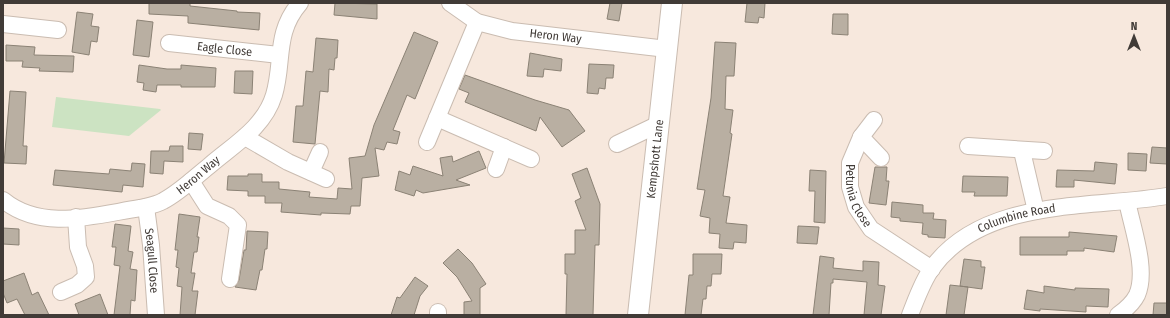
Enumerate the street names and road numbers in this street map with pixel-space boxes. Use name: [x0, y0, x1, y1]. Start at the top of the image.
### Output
street label: Heron Way: [529, 26, 583, 46]
street label: Eagle Close: [196, 39, 253, 59]
street label: Kempshott Lane: [644, 119, 666, 199]
street label: Heron Way: [174, 152, 223, 197]
street label: Petunia Close: [843, 164, 875, 230]
street label: Columbine Road: [975, 201, 1056, 236]
street label: Seagull Close: [142, 227, 161, 294]

